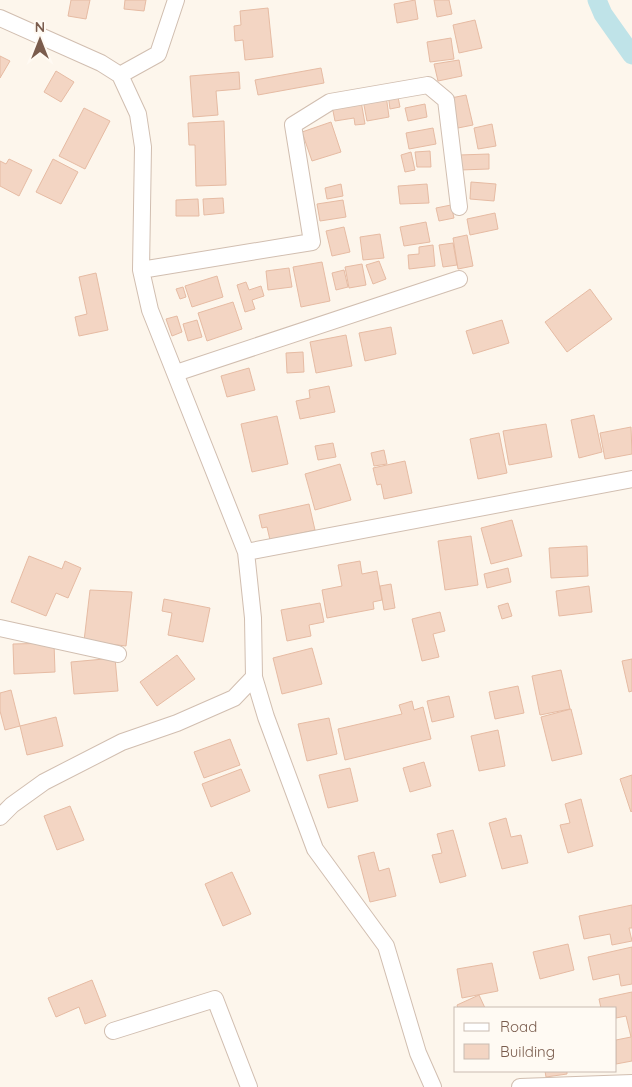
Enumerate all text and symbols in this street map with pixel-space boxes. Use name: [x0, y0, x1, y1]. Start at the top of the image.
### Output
north arrow: [15, 15, 65, 65]
text: N: [35, 18, 45, 36]
legend: [454, 1007, 617, 1072]
text: Road: [500, 1017, 537, 1036]
text: Building: [500, 1042, 555, 1061]

